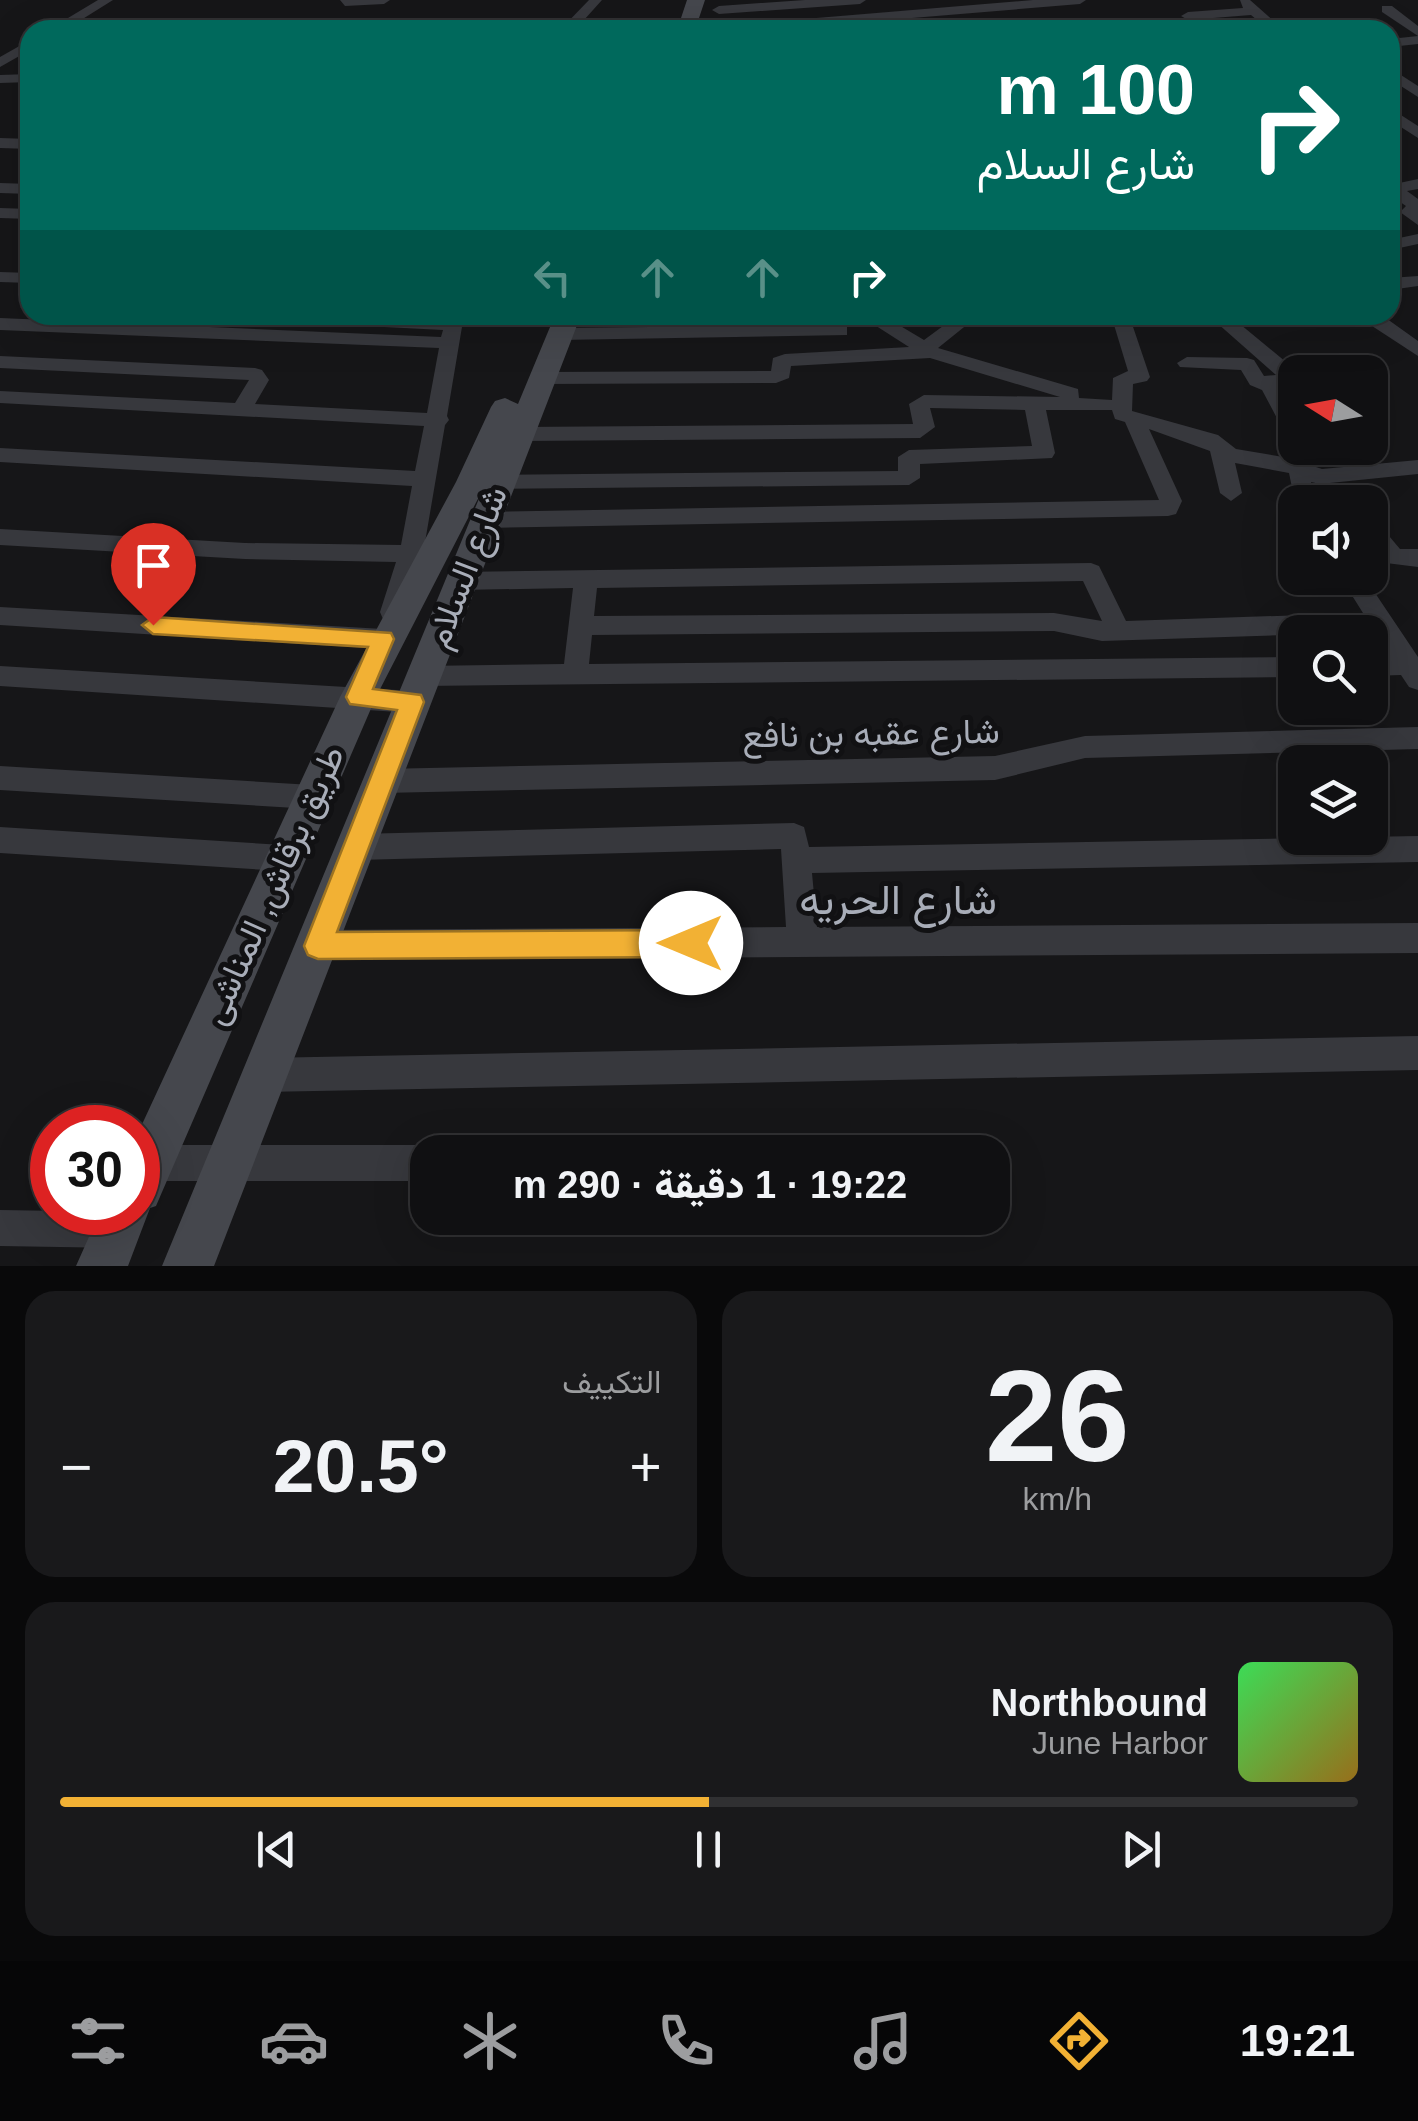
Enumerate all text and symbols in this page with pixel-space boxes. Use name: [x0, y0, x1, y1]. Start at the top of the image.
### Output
text: 100 m: [997, 51, 1195, 129]
icon: right: [1230, 60, 1360, 190]
text: شارع السلام: [977, 138, 1195, 189]
icon: left: [525, 250, 580, 305]
icon: ahead: [630, 250, 685, 305]
icon: ahead: [735, 250, 790, 305]
icon: right: [840, 250, 895, 305]
north arrow: [1278, 355, 1388, 465]
map controls: [1278, 355, 1388, 855]
street label: شارع السلام: [417, 481, 519, 655]
button: sound: [1278, 485, 1388, 595]
pin: [111, 523, 196, 626]
icon: arrive: [126, 538, 181, 593]
button: search: [1278, 615, 1388, 725]
street label: شارع عقبه بن نافع: [742, 711, 1000, 759]
street label: طريق برقاش, المناشى: [194, 739, 354, 1031]
button: layers: [1278, 745, 1388, 855]
street label: شارع الحريه: [799, 876, 997, 928]
position arrow: [639, 891, 743, 995]
speed limit sign: 30: [30, 1105, 160, 1235]
text: 19:22 · 1 دقيقة · 290 m: [513, 1164, 907, 1206]
text: 26: [985, 1343, 1130, 1489]
text: التكييف: [562, 1364, 662, 1400]
text: 20.5°: [273, 1424, 449, 1508]
text: −: [60, 1436, 92, 1498]
text: +: [629, 1436, 662, 1498]
text: km/h: [1023, 1481, 1092, 1517]
text: Northbound: [991, 1682, 1208, 1724]
text: June Harbor: [1032, 1725, 1208, 1761]
icon: previous: [249, 1822, 304, 1877]
icon: pause: [681, 1822, 736, 1877]
icon: next: [1114, 1822, 1169, 1877]
icon: filters: [63, 2006, 133, 2076]
icon: car: [259, 2006, 329, 2076]
icon: climate: [455, 2006, 525, 2076]
icon: phone: [651, 2006, 721, 2076]
icon: music: [848, 2006, 918, 2076]
icon: directions: [1044, 2006, 1114, 2076]
text: 19:21: [1240, 2015, 1355, 2066]

